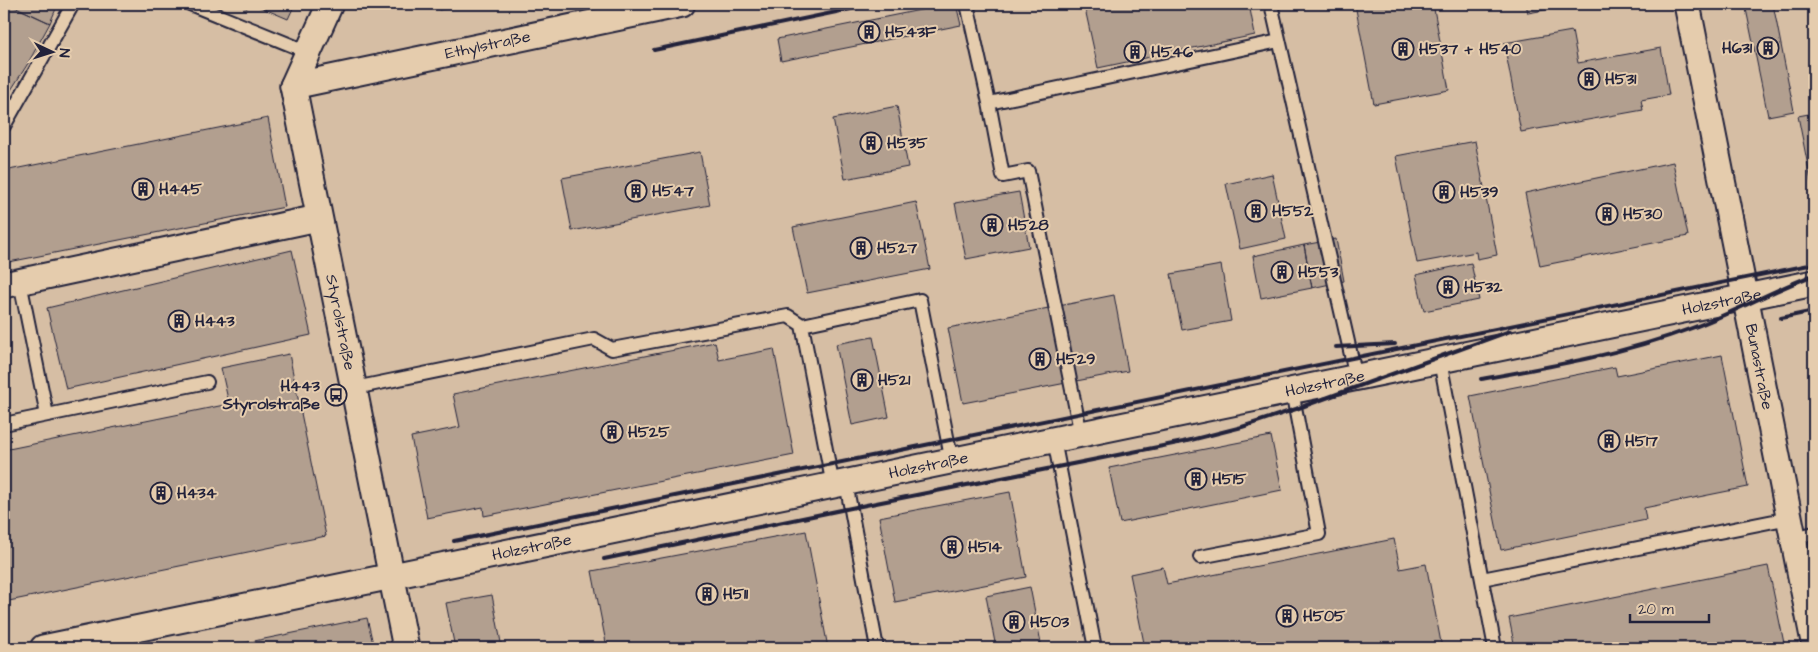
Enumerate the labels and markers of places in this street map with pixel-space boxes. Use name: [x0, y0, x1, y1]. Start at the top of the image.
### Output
building icon: H543F: [857, 20, 881, 44]
place label: H543F: [885, 21, 937, 43]
building icon: H631: [1756, 36, 1780, 60]
building icon: H537 + H540: [1391, 37, 1415, 61]
place label: H631: [1722, 37, 1753, 59]
place label: H537 + H540: [1419, 38, 1521, 60]
building icon: H546: [1123, 40, 1147, 64]
place label: H546: [1151, 41, 1193, 63]
building icon: H531: [1577, 67, 1601, 91]
place label: H531: [1605, 68, 1637, 90]
building icon: H535: [859, 131, 883, 155]
place label: H535: [887, 132, 928, 154]
building icon: H445: [131, 177, 155, 201]
place label: H445: [159, 178, 202, 200]
building icon: H547: [624, 179, 648, 203]
place label: H547: [652, 180, 694, 202]
building icon: H539: [1432, 180, 1456, 204]
place label: H539: [1460, 181, 1498, 203]
building icon: H552: [1244, 199, 1268, 223]
place label: H552: [1272, 200, 1314, 222]
building icon: H530: [1595, 202, 1619, 226]
place label: H530: [1623, 203, 1662, 225]
building icon: H528: [980, 213, 1004, 237]
place label: H528: [1008, 214, 1049, 236]
building icon: H527: [849, 236, 873, 260]
place label: H527: [877, 237, 917, 259]
building icon: H553: [1270, 260, 1294, 284]
place label: H553: [1298, 261, 1339, 283]
building icon: H532: [1436, 275, 1460, 299]
place label: H532: [1464, 276, 1503, 298]
building icon: H443: [167, 309, 191, 333]
place label: H443: [195, 310, 235, 332]
building icon: H529: [1028, 347, 1052, 371]
place label: H529: [1056, 348, 1095, 370]
building icon: H521: [850, 368, 874, 392]
place label: H521: [878, 369, 911, 391]
place label: H443 Styrolstraße: [222, 375, 321, 416]
bus stop icon: H443 Styrolstraße: [324, 383, 348, 407]
building icon: H525: [600, 420, 624, 444]
place label: H525: [628, 421, 670, 443]
building icon: H517: [1597, 429, 1621, 453]
place label: H517: [1625, 430, 1658, 452]
building icon: H515: [1184, 467, 1208, 491]
place label: H515: [1212, 468, 1247, 490]
building icon: H434: [149, 481, 173, 505]
place label: H434: [177, 482, 217, 504]
building icon: H514: [940, 535, 964, 559]
place label: H514: [968, 536, 1002, 558]
building icon: H511: [695, 582, 719, 606]
place label: H511: [723, 583, 749, 605]
building icon: H505: [1275, 604, 1299, 628]
place label: H505: [1303, 605, 1346, 627]
building icon: H503: [1002, 610, 1026, 634]
place label: H503: [1030, 611, 1070, 633]

